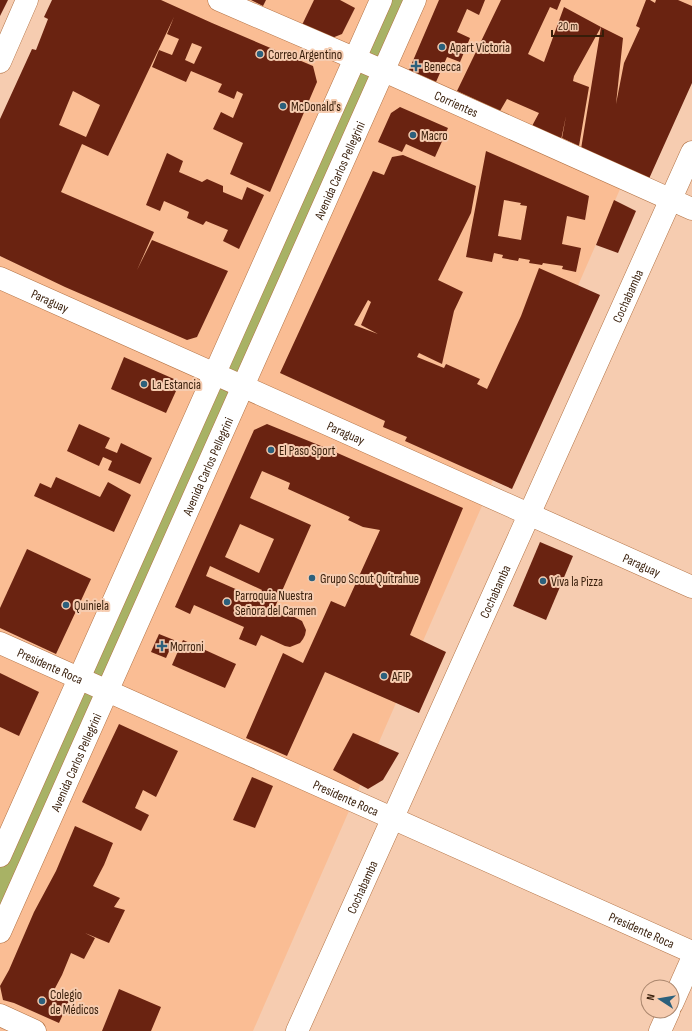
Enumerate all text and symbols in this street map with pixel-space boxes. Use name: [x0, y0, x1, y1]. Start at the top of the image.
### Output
scale bar: [552, 12, 603, 38]
text: 20 m: [558, 19, 578, 34]
place label: Apart Victoria: [449, 40, 510, 56]
marker: Apart Victoria: [437, 42, 447, 52]
place label: Correo Argentino: [268, 47, 342, 63]
marker: Correo Argentino: [255, 49, 265, 59]
place label: Benecca: [424, 59, 461, 75]
marker: Benecca: [411, 61, 421, 71]
street label: Corrientes: [432, 88, 481, 121]
place label: McDonald's: [291, 99, 341, 115]
marker: McDonald's: [278, 101, 288, 111]
street label: Avenida Carlos Pellegrini: [311, 119, 369, 223]
place label: Macro: [421, 128, 448, 144]
marker: Macro: [408, 130, 418, 140]
street label: Cochabamba: [609, 267, 647, 325]
street label: Paraguay: [29, 286, 71, 317]
place label: La Estancia: [152, 377, 201, 393]
marker: La Estancia: [139, 379, 149, 389]
street label: Avenida Carlos Pellegrini: [179, 415, 237, 519]
street label: Paraguay: [324, 418, 367, 449]
place label: El Paso Sport: [279, 443, 336, 459]
marker: El Paso Sport: [266, 445, 276, 455]
street label: Paraguay: [620, 550, 663, 581]
street label: Cochabamba: [477, 563, 514, 621]
place label: Grupo Scout Quitrahue: [320, 571, 419, 587]
marker: Grupo Scout Quitrahue: [307, 573, 317, 583]
place label: Viva la Pizza: [551, 574, 603, 590]
marker: Viva la Pizza: [538, 576, 548, 586]
place label: Parroquia Nuestra Señora del Carmen: [235, 588, 316, 619]
marker: Parroquia Nuestra Señora del Carmen: [222, 597, 232, 607]
place label: Quiniela: [74, 598, 109, 614]
marker: Quiniela: [61, 600, 71, 610]
place label: Morroni: [170, 639, 204, 655]
marker: Morroni: [157, 641, 167, 651]
street label: Presidente Roca: [15, 645, 85, 688]
place label: AFIP: [391, 669, 411, 685]
marker: AFIP: [379, 671, 389, 681]
street label: Avenida Carlos Pellegrini: [47, 711, 105, 815]
street label: Presidente Roca: [310, 777, 381, 820]
street label: Cochabamba: [344, 858, 382, 916]
street label: Presidente Roca: [606, 909, 677, 952]
north arrow: [640, 979, 680, 1019]
place label: Colegio de Médicos: [50, 987, 99, 1018]
text: N: [644, 993, 658, 1001]
marker: Colegio de Médicos: [37, 996, 47, 1006]

